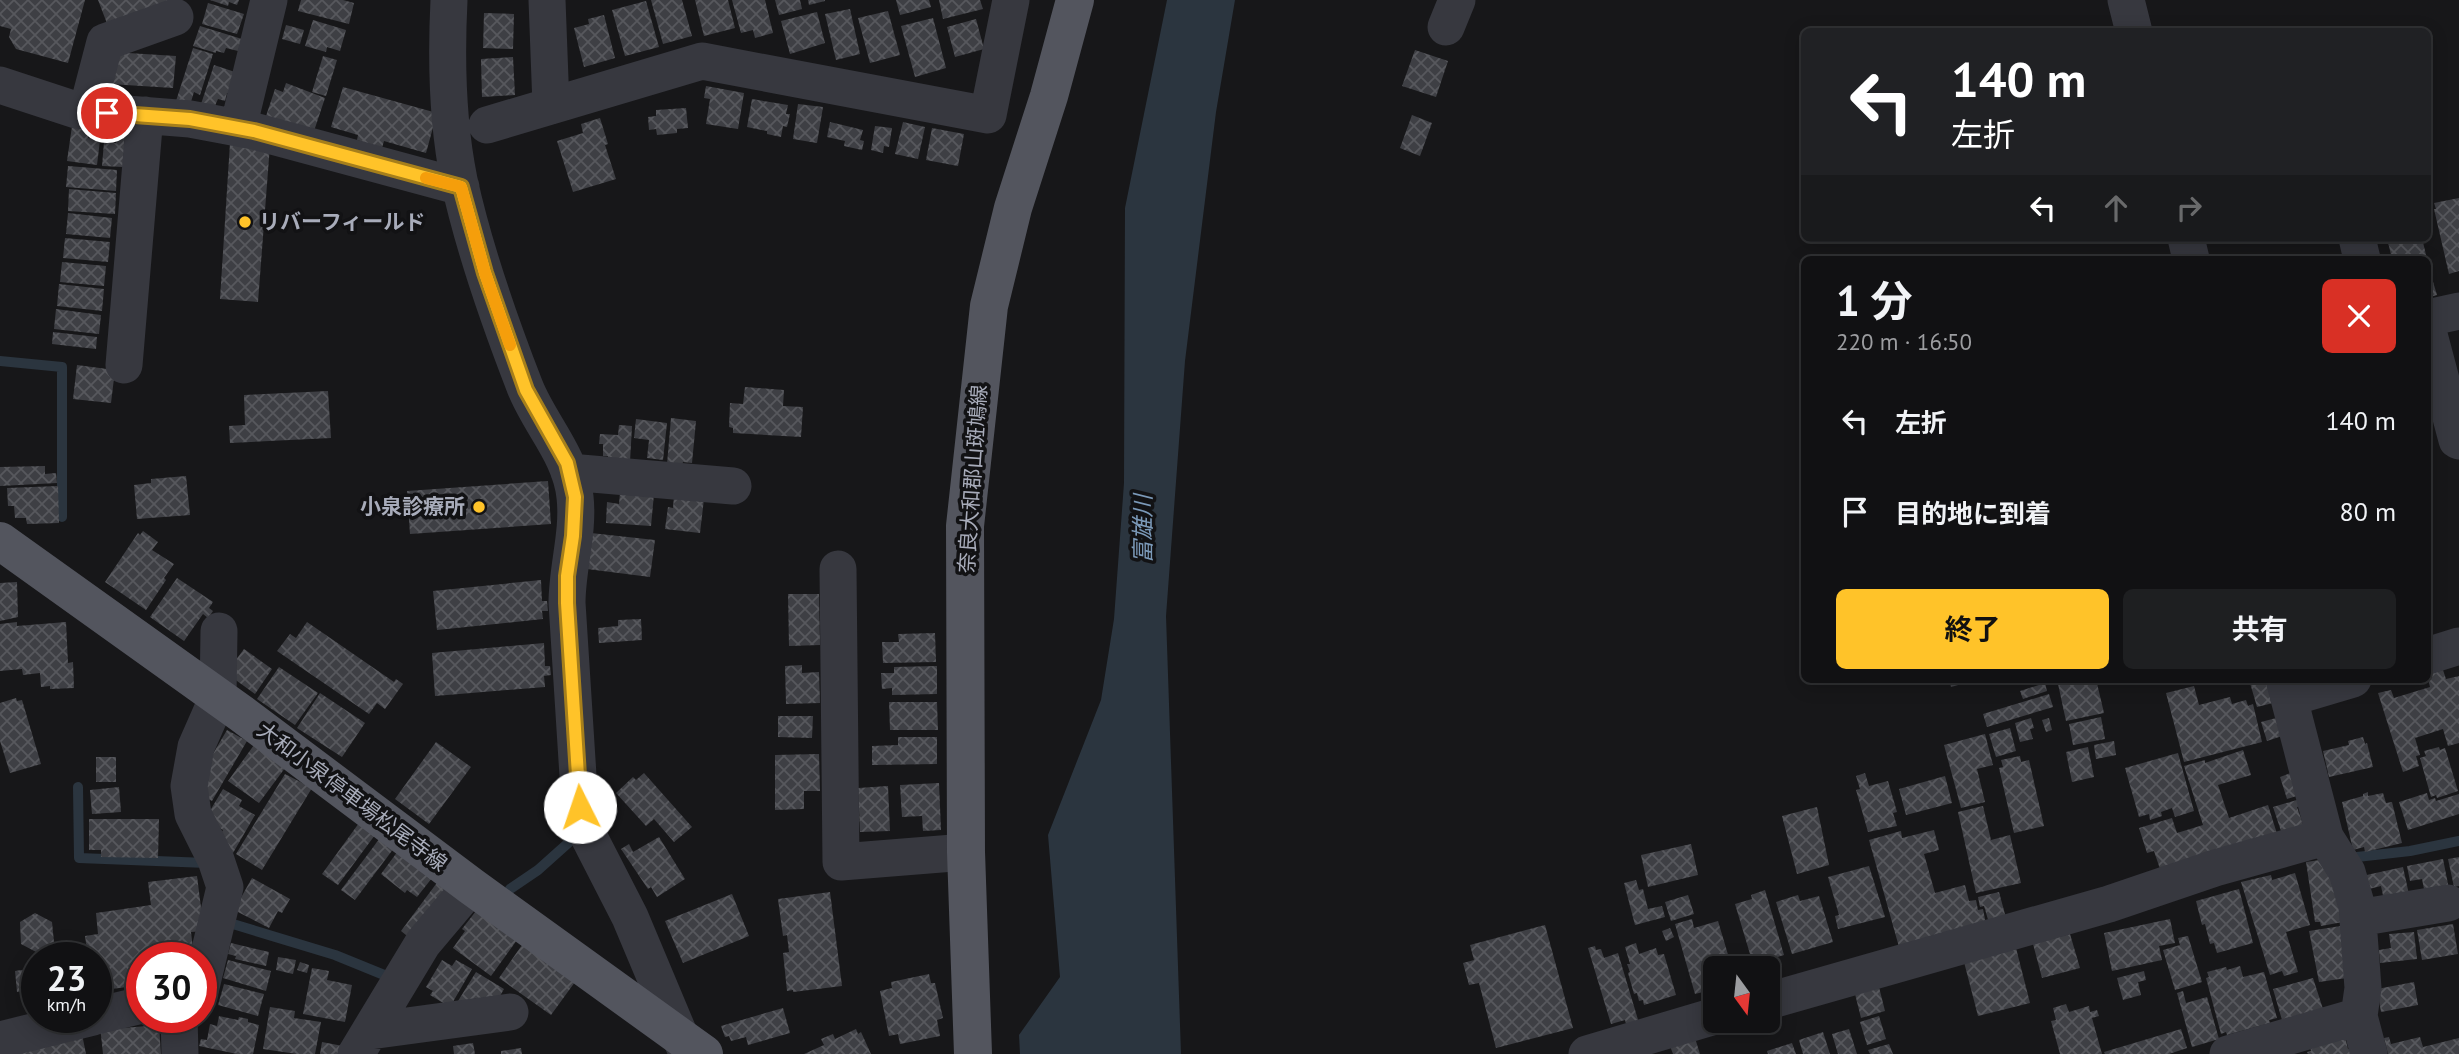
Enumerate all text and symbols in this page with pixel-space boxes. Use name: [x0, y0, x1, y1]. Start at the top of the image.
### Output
text: 140 m: [1951, 47, 2086, 111]
icon: left: [1836, 56, 1927, 147]
pin: [77, 83, 137, 143]
icon: arrive: [88, 94, 126, 132]
text: 左折: [1951, 113, 2015, 155]
icon: left: [2024, 189, 2062, 227]
icon: ahead: [2097, 189, 2135, 227]
icon: right: [2170, 189, 2208, 227]
place label: リバーフィールド: [259, 208, 425, 235]
marker: リバーフィールド: [237, 214, 253, 230]
text: 1 分: [1836, 273, 1912, 328]
button: close: [2322, 279, 2396, 353]
text: 220 m · 16:50: [1836, 327, 1972, 356]
street label: 奈良大和郡山斑鳩線: [952, 384, 993, 574]
icon: left: [1836, 402, 1874, 440]
text: 140 m: [2325, 404, 2396, 437]
text: 左折: [1895, 406, 1947, 439]
water label: 富雄川: [1128, 492, 1157, 564]
place label: 小泉診療所: [360, 493, 465, 520]
icon: arrive: [1836, 493, 1874, 531]
text: 80 m: [2340, 495, 2396, 528]
text: 目的地に到着: [1895, 497, 2051, 530]
marker: 小泉診療所: [471, 499, 487, 515]
button: 終了: [1836, 589, 2109, 669]
button: 共有: [2123, 589, 2396, 669]
street label: 大和小泉停車場松尾寺線: [252, 716, 453, 877]
position arrow: [543, 770, 617, 844]
speed limit sign: 30: [126, 942, 217, 1033]
text: 23: [47, 955, 86, 1001]
north arrow: [1703, 956, 1780, 1032]
map controls: [1703, 956, 1780, 1033]
text: km/h: [47, 993, 86, 1016]

